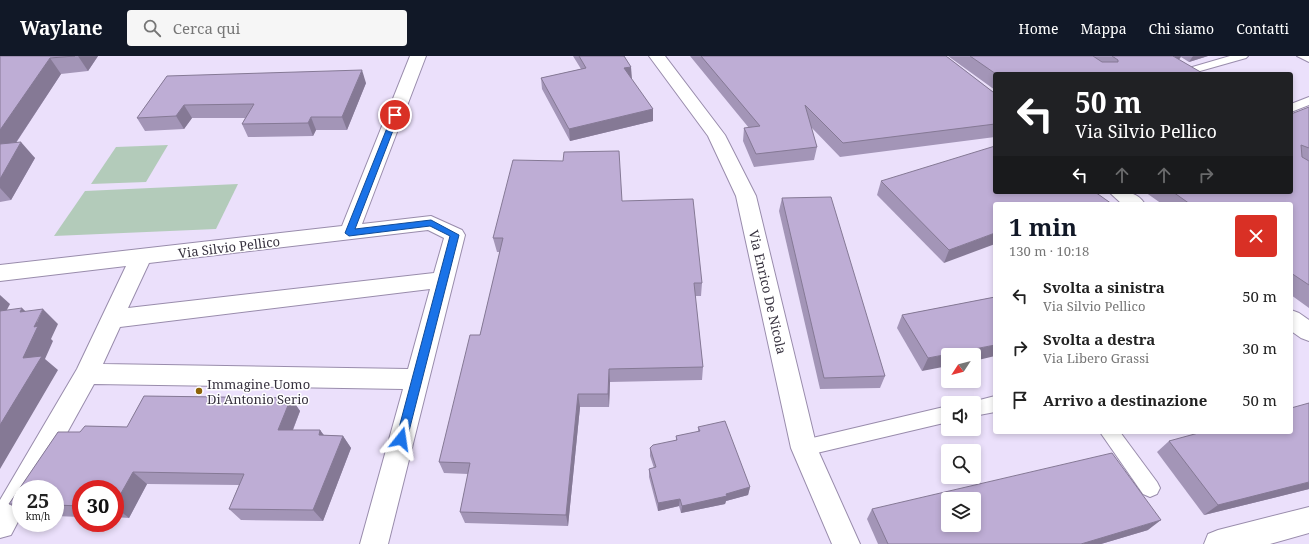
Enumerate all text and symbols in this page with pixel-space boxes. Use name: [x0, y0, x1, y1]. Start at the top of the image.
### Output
search box: [127, 10, 407, 46]
text: Waylane: [20, 15, 103, 41]
icon: search: [141, 17, 163, 39]
text: Cerca qui: [173, 18, 240, 38]
text: Home: [1019, 19, 1058, 38]
text: Mappa: [1080, 19, 1127, 38]
text: Chi siamo: [1149, 19, 1214, 38]
text: Contatti: [1236, 19, 1289, 38]
text: 50 m: [1075, 83, 1142, 121]
icon: left: [1009, 88, 1061, 140]
pin: [378, 98, 412, 132]
icon: arrive: [384, 104, 406, 126]
text: Via Silvio Pellico: [1075, 119, 1217, 143]
icon: left: [1069, 164, 1091, 186]
icon: ahead: [1111, 164, 1133, 186]
icon: ahead: [1153, 164, 1175, 186]
icon: right: [1195, 164, 1217, 186]
text: 1 min: [1009, 210, 1077, 243]
button: close: [1235, 215, 1277, 257]
street label: Via Enrico De Nicola: [745, 228, 791, 356]
street label: Via Silvio Pellico: [177, 232, 281, 262]
text: 130 m · 10:18: [1009, 242, 1089, 260]
text: Svolta a sinistra: [1043, 277, 1165, 297]
icon: left: [1009, 285, 1031, 307]
text: 50 m: [1242, 286, 1277, 306]
text: Via Silvio Pellico: [1043, 297, 1145, 315]
text: Svolta a destra: [1043, 329, 1155, 349]
icon: right: [1009, 337, 1031, 359]
text: 30 m: [1242, 338, 1277, 358]
north arrow: [941, 348, 981, 388]
map controls: [941, 348, 981, 532]
text: Via Libero Grassi: [1043, 349, 1149, 367]
place label: Immagine Uomo Di Antonio Serio: [207, 375, 310, 408]
marker: Immagine Uomo Di Antonio Serio: [194, 386, 204, 396]
icon: arrive: [1009, 389, 1031, 411]
text: Arrivo a destinazione: [1043, 390, 1207, 410]
text: 50 m: [1242, 390, 1277, 410]
button: sound: [941, 396, 981, 436]
position arrow: [380, 418, 422, 460]
button: search: [941, 444, 981, 484]
speed limit sign: 30: [72, 480, 124, 532]
text: 25: [27, 487, 49, 514]
button: layers: [941, 492, 981, 532]
text: km/h: [26, 509, 50, 523]

